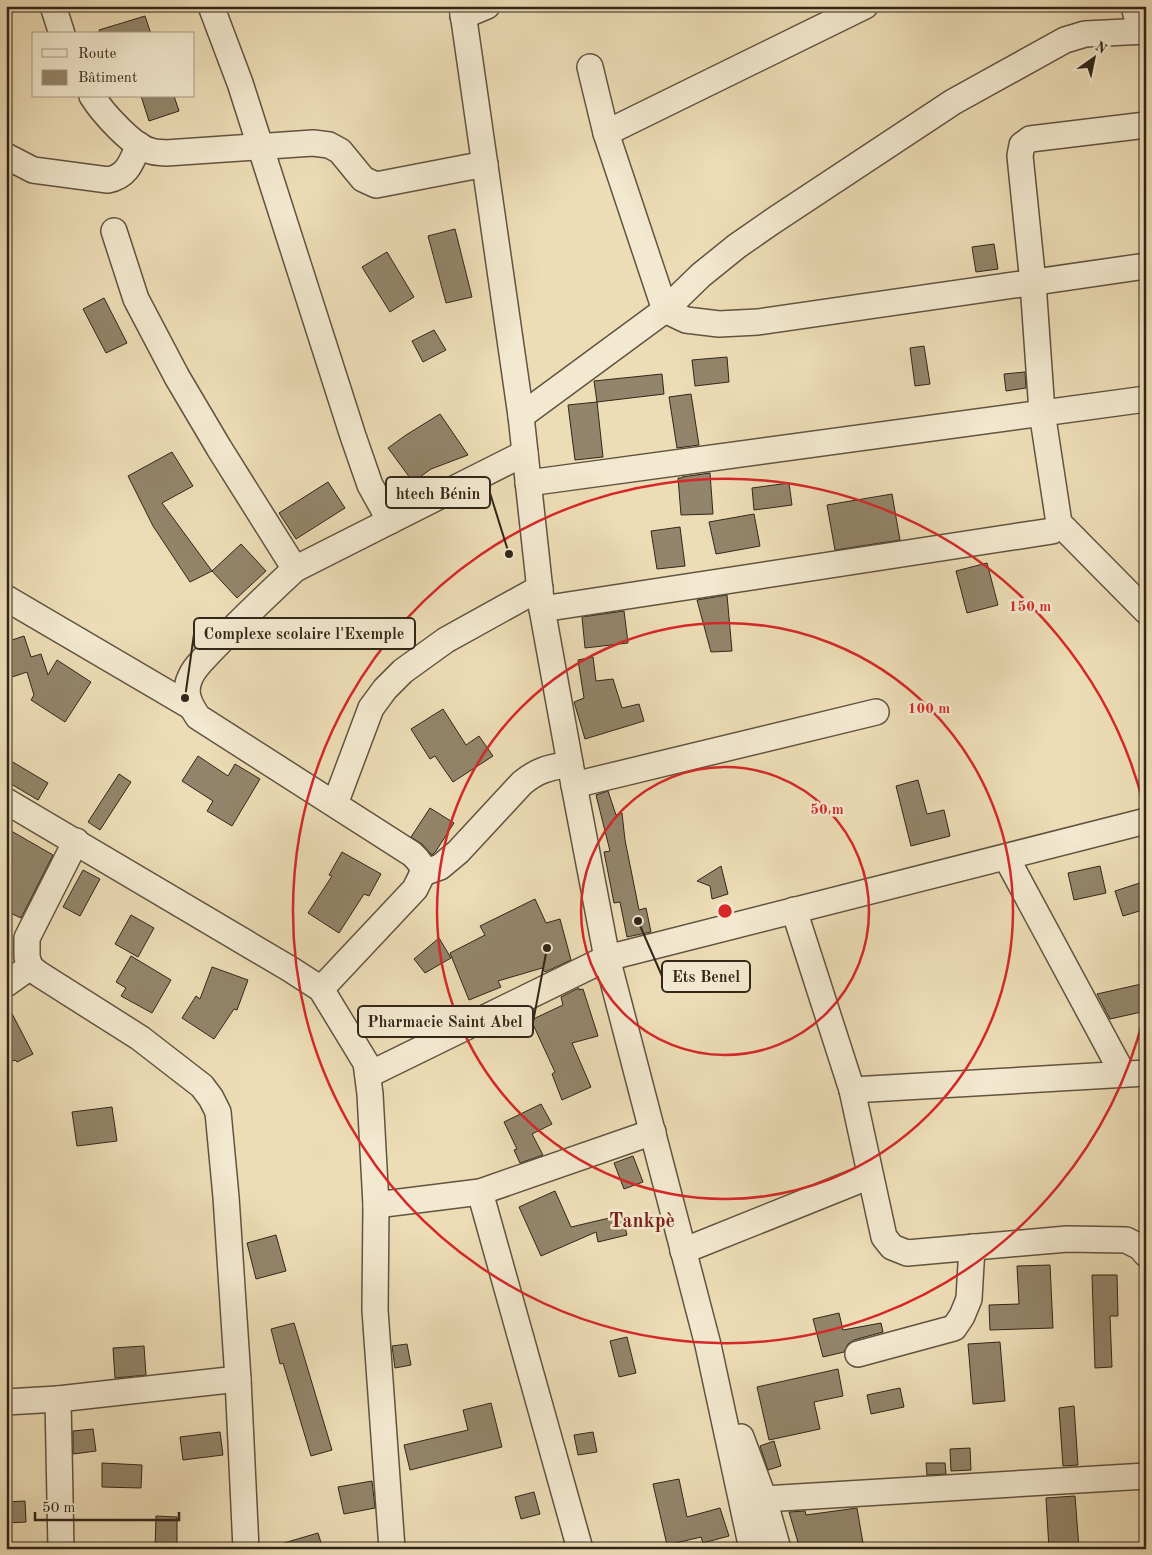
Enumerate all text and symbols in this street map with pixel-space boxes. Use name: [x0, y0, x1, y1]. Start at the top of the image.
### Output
legend: [32, 32, 195, 98]
north arrow: [1070, 32, 1120, 82]
text: N: [1092, 39, 1109, 57]
text: Route: [78, 47, 116, 62]
text: Bâtiment: [78, 71, 137, 86]
callout: htech Bénin: [386, 477, 490, 508]
text: htech Bénin: [396, 487, 480, 503]
text: 150 m: [1009, 600, 1051, 615]
callout: Complexe scolaire l'Exemple: [194, 618, 415, 649]
text: Complexe scolaire l'Exemple: [204, 627, 404, 643]
text: 100 m: [908, 702, 950, 717]
text: 50 m: [810, 803, 844, 818]
centre of rings: [716, 902, 734, 920]
callout: Ets Benel: [662, 961, 750, 992]
text: Ets Benel: [672, 970, 740, 986]
callout: Pharmacie Saint Abel: [358, 1006, 533, 1037]
text: Pharmacie Saint Abel: [367, 1015, 523, 1031]
district label: Tankpè: [609, 1212, 675, 1232]
scale bar: [35, 1490, 179, 1522]
text: 50 m: [42, 1501, 76, 1516]

